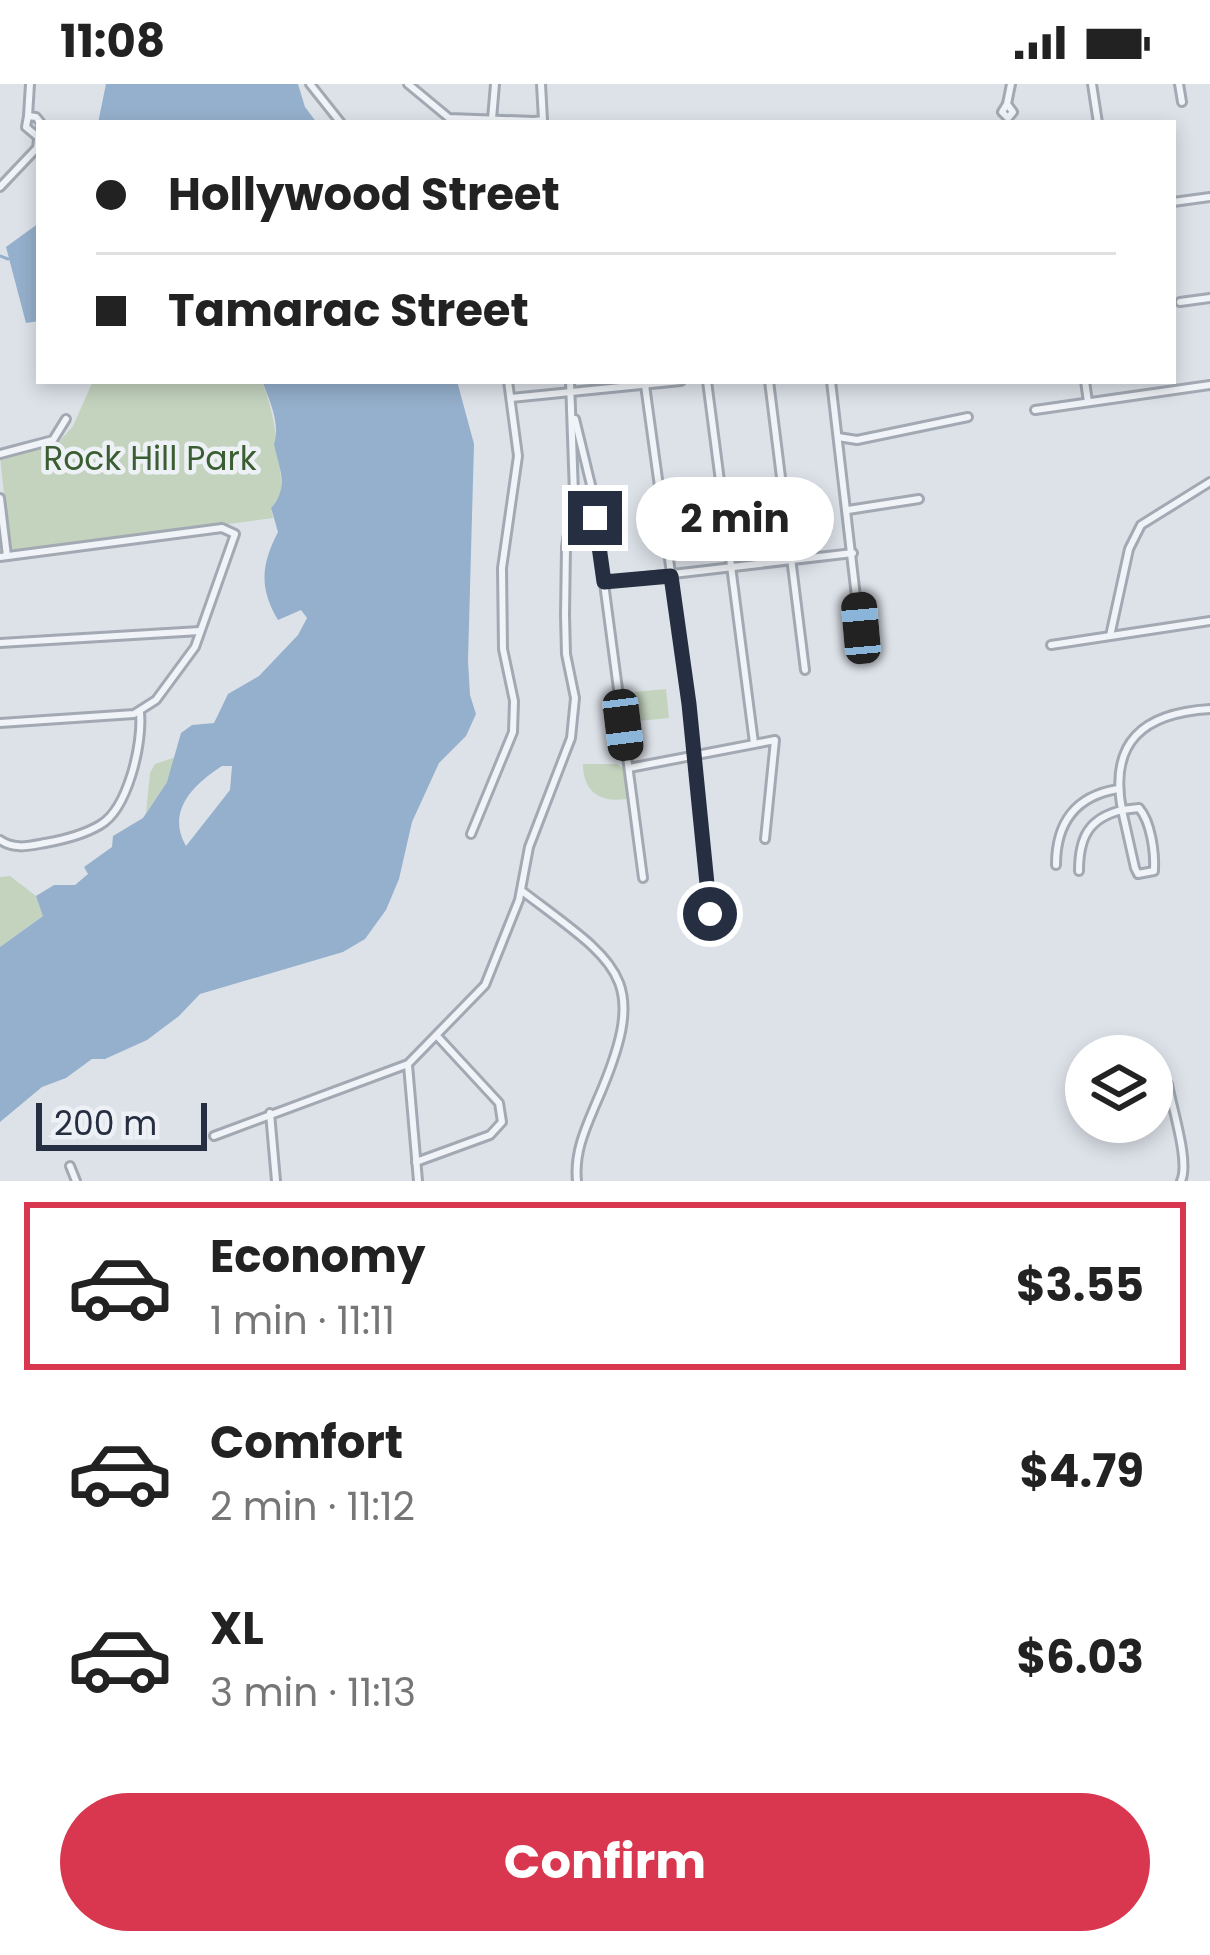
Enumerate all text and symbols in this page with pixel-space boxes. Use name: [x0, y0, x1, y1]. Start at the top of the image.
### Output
text: 11:08: [60, 10, 165, 73]
text: Hollywood Street: [168, 163, 560, 226]
text: Tamarac Street: [168, 279, 529, 342]
park label: Rock Hill Park: [43, 435, 257, 482]
callout: 2 min: [637, 476, 835, 560]
route end: [568, 491, 622, 545]
text: 2 min: [680, 491, 790, 546]
car: [840, 591, 882, 665]
car: [601, 687, 645, 763]
route start: [683, 887, 737, 941]
map controls: [1065, 1035, 1173, 1143]
button: layers: [1065, 1035, 1173, 1143]
scale bar: [36, 1097, 207, 1150]
text: 200 m: [54, 1100, 157, 1147]
text: Economy: [210, 1225, 425, 1288]
icon: car: [66, 1232, 174, 1340]
text: $3.55: [1016, 1254, 1144, 1317]
text: 1 min · 11:11: [210, 1293, 395, 1348]
text: Comfort: [210, 1411, 403, 1474]
icon: car: [66, 1418, 174, 1526]
text: $4.79: [1019, 1440, 1144, 1503]
text: 2 min · 11:12: [210, 1479, 415, 1534]
text: XL: [210, 1597, 264, 1660]
icon: car: [66, 1604, 174, 1712]
text: $6.03: [1016, 1626, 1144, 1689]
text: 3 min · 11:13: [210, 1665, 416, 1720]
button: Confirm: [60, 1793, 1150, 1931]

